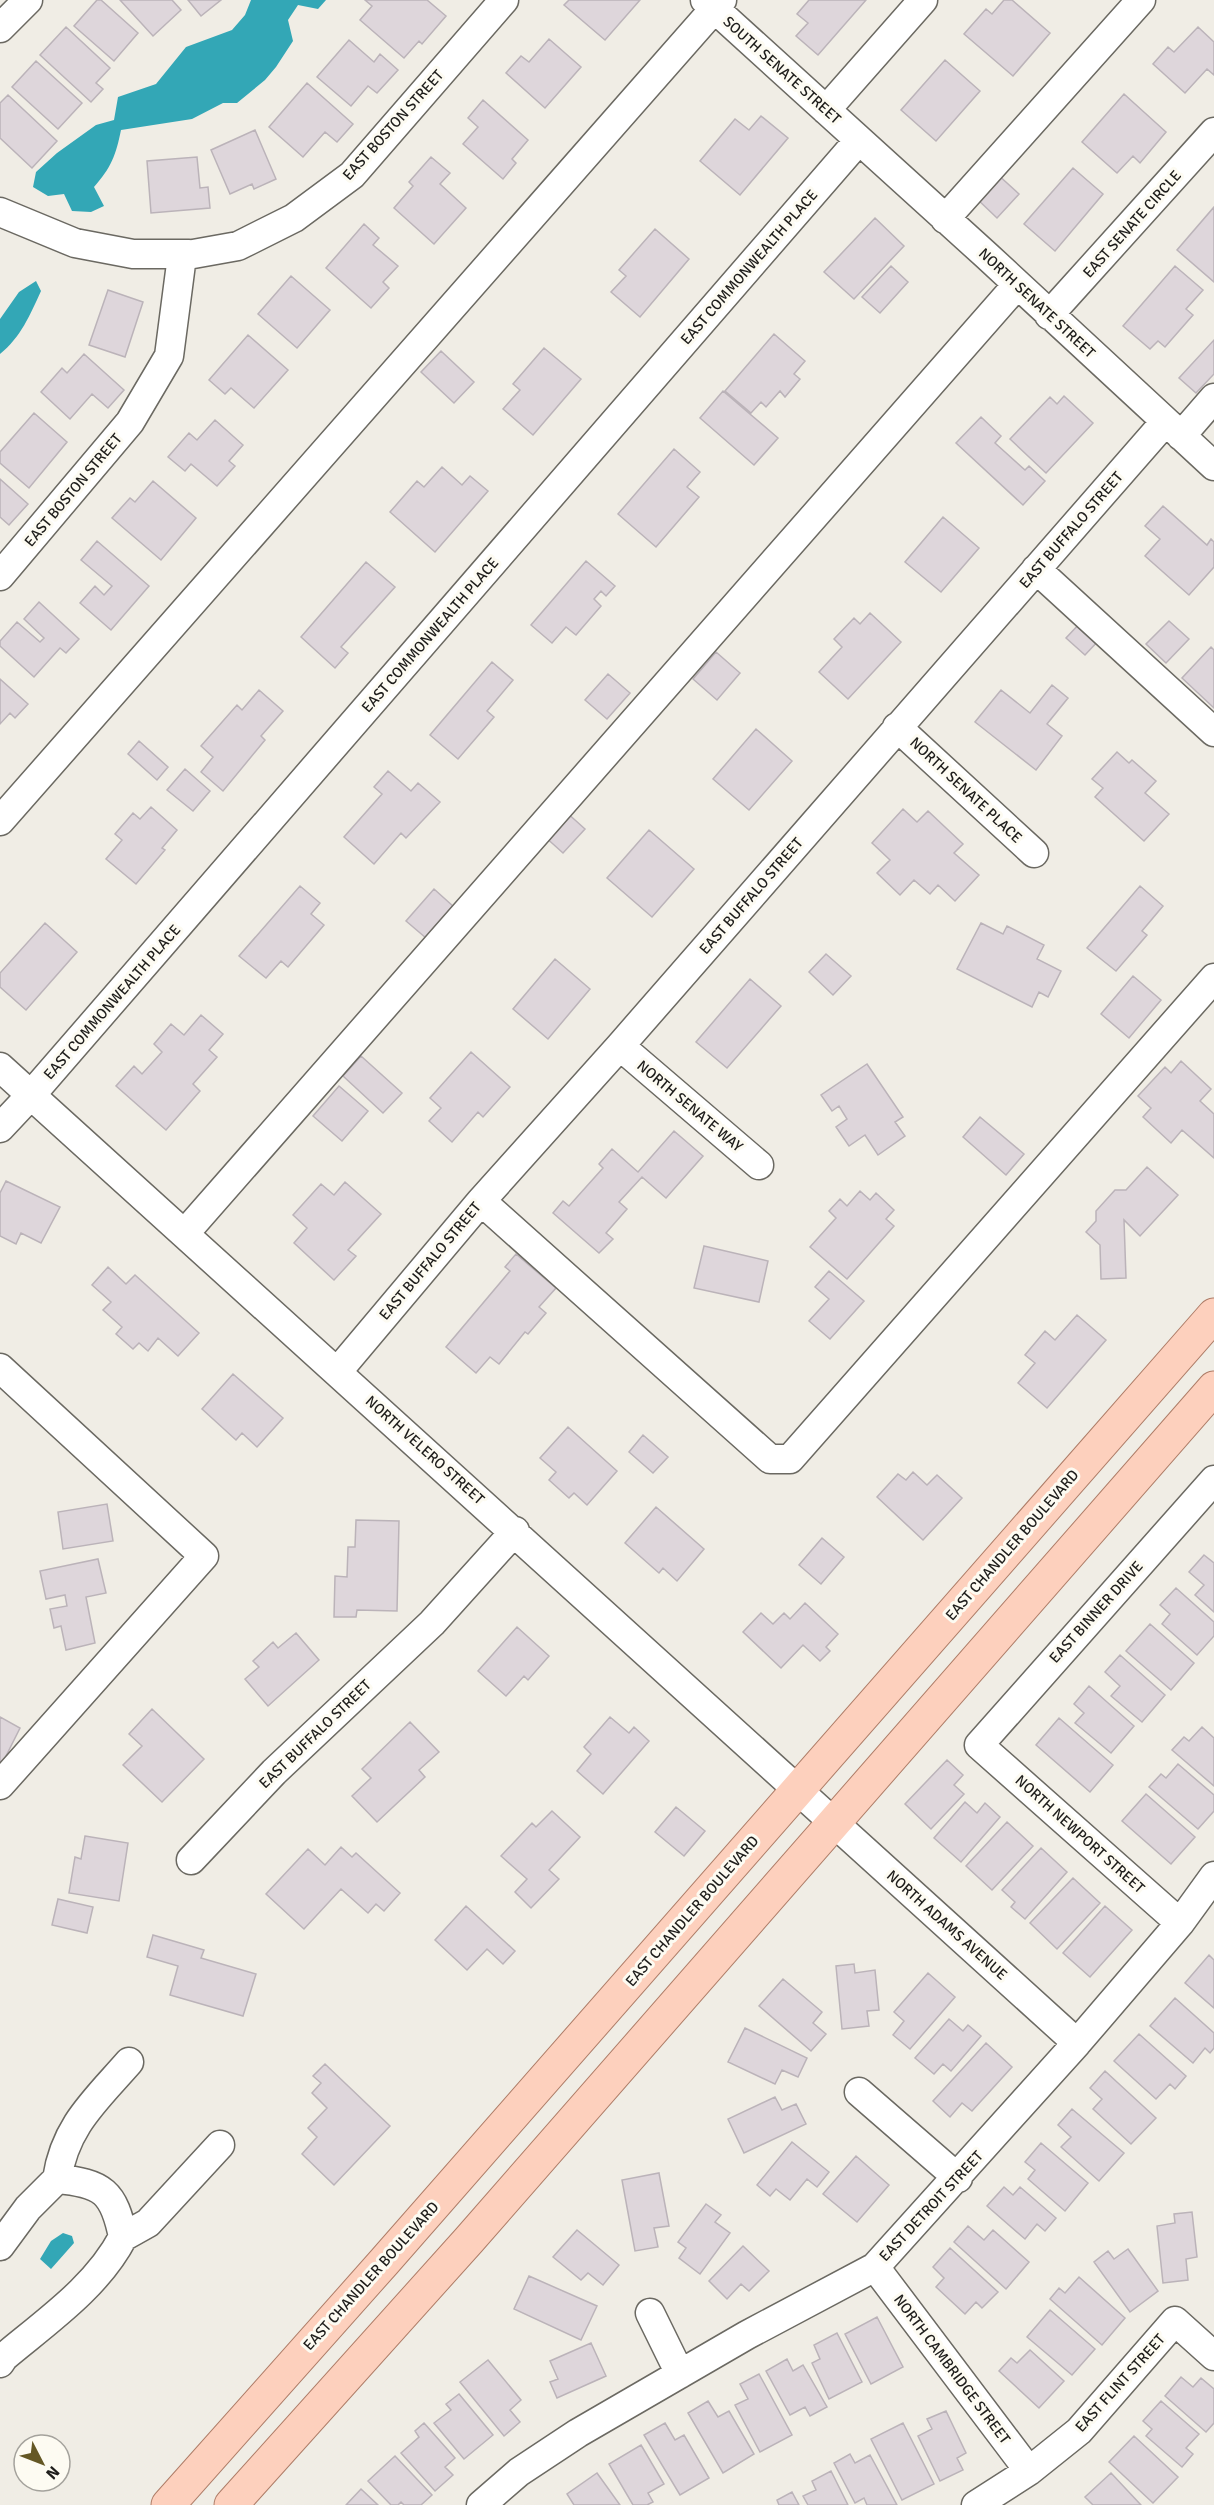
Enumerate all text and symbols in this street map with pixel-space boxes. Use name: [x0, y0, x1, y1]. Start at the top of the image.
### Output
street label: SOUTH SENATE STREET: [719, 12, 845, 128]
street label: EAST BOSTON STREET: [339, 66, 448, 184]
street label: EAST SENATE CIRCLE: [1079, 167, 1185, 281]
street label: EAST COMMONWEALTH PLACE: [677, 186, 821, 348]
street label: NORTH SENATE STREET: [975, 244, 1099, 362]
street label: EAST BOSTON STREET: [20, 429, 126, 550]
street label: EAST BUFFALO STREET: [1015, 468, 1127, 592]
street label: EAST COMMONWEALTH PLACE: [358, 554, 502, 716]
street label: NORTH SENATE PLACE: [906, 733, 1026, 847]
street label: EAST BUFFALO STREET: [695, 834, 807, 958]
street label: EAST COMMONWEALTH PLACE: [40, 921, 184, 1083]
street label: NORTH SENATE WAY: [633, 1057, 747, 1156]
street label: EAST BUFFALO STREET: [375, 1198, 485, 1324]
street label: NORTH VELERO STREET: [362, 1392, 489, 1508]
street label: EAST CHANDLER BOULEVARD: [942, 1466, 1082, 1624]
street label: EAST BINNER DRIVE: [1045, 1557, 1147, 1667]
street label: EAST BUFFALO STREET: [255, 1676, 375, 1792]
street label: NORTH NEWPORT STREET: [1012, 1771, 1149, 1897]
street label: EAST CHANDLER BOULEVARD: [622, 1832, 762, 1990]
street label: NORTH ADAMS AVENUE: [883, 1866, 1011, 1984]
street label: EAST DETROIT STREET: [875, 2147, 987, 2265]
street label: EAST CHANDLER BOULEVARD: [299, 2198, 443, 2354]
street label: NORTH CAMBRIDGE STREET: [890, 2291, 1014, 2448]
street label: EAST FLINT STREET: [1071, 2330, 1169, 2436]
north arrow: [12, 2433, 72, 2493]
text: N: [41, 2462, 64, 2483]

